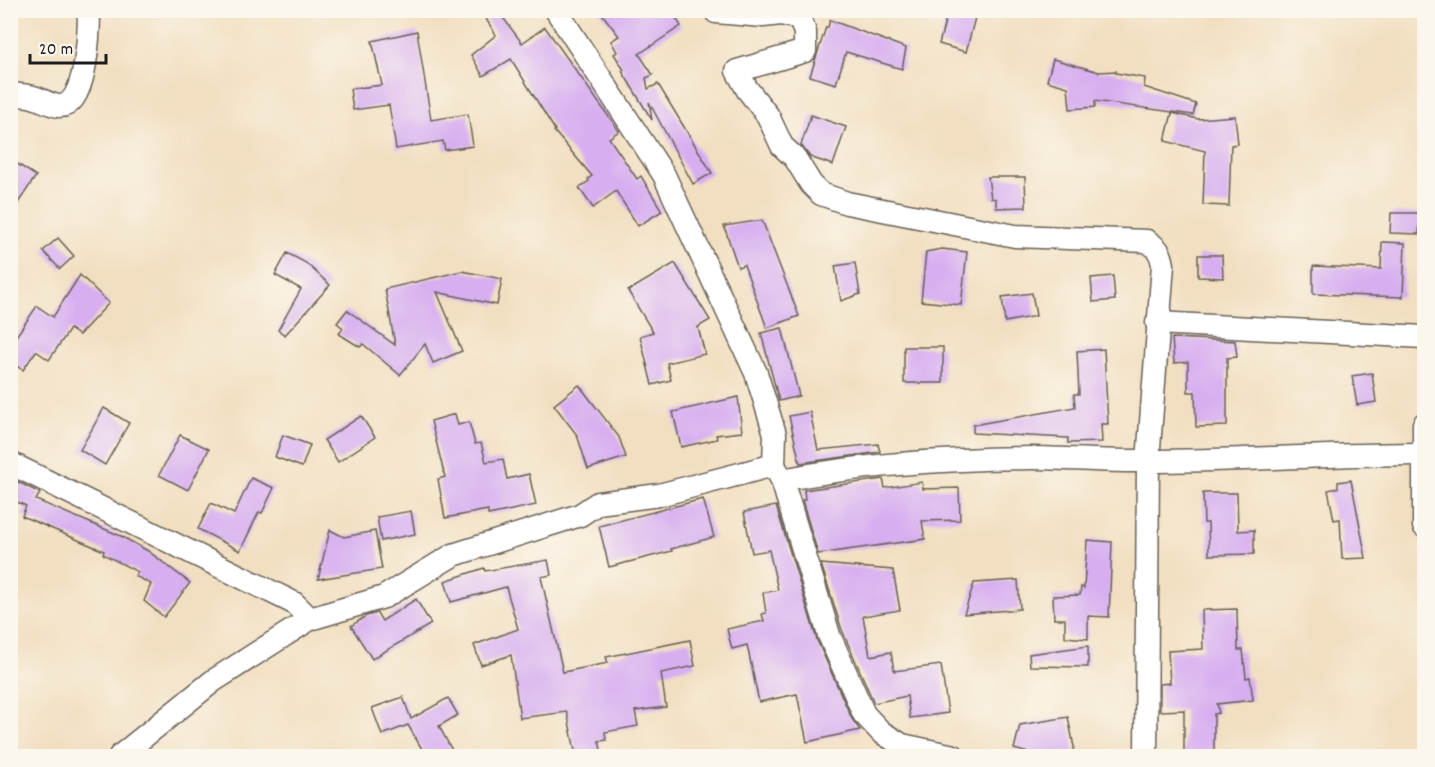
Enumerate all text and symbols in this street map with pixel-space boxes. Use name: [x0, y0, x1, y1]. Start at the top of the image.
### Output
scale bar: [30, 27, 106, 65]
text: 20 m: [39, 38, 73, 63]

